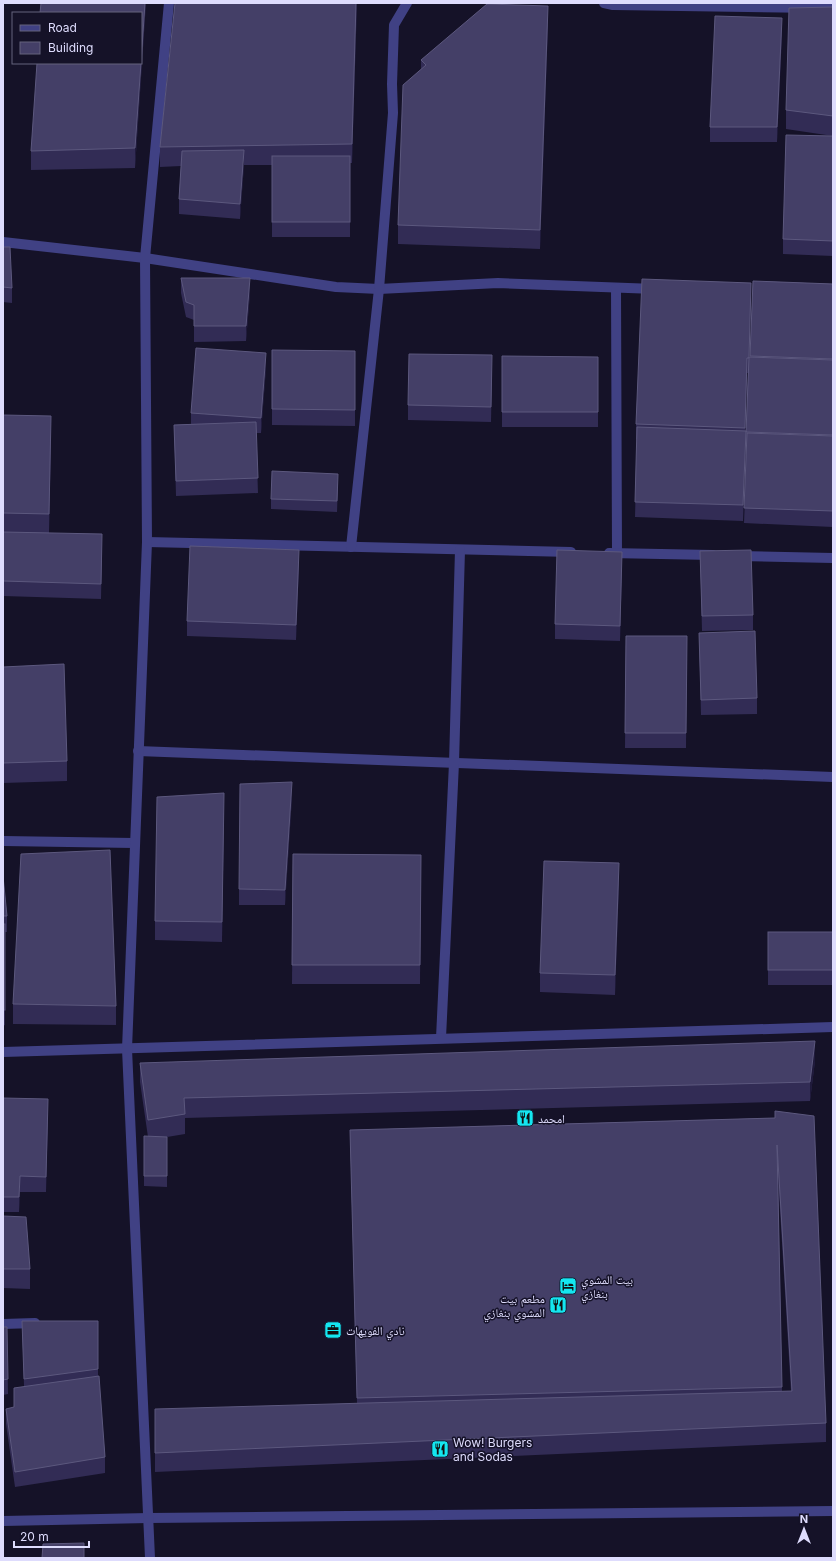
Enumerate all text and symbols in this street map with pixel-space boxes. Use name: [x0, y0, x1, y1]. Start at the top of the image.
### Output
legend: [12, 12, 142, 64]
text: Road: [48, 20, 77, 35]
text: Building: [48, 40, 93, 55]
restaurant icon: امحمد: [515, 1108, 535, 1128]
place label: امحمد: [538, 1111, 565, 1126]
place label: بيت المشوي بنغازي: [581, 1272, 633, 1304]
hotel icon: بيت المشوي بنغازي: [558, 1276, 578, 1296]
place label: مطعم بيت المشوي بنغازي: [483, 1291, 545, 1323]
restaurant icon: مطعم بيت المشوي بنغازي: [548, 1295, 568, 1315]
office icon: نادي الفويهات: [323, 1320, 343, 1340]
place label: نادي الفويهات: [346, 1323, 405, 1341]
place label: Wow! Burgers and Sodas: [453, 1435, 532, 1464]
restaurant icon: Wow! Burgers and Sodas: [430, 1439, 450, 1459]
north arrow: [784, 1509, 824, 1549]
text: N: [800, 1512, 808, 1526]
scale bar: [14, 1523, 89, 1549]
text: 20 m: [20, 1529, 49, 1544]

